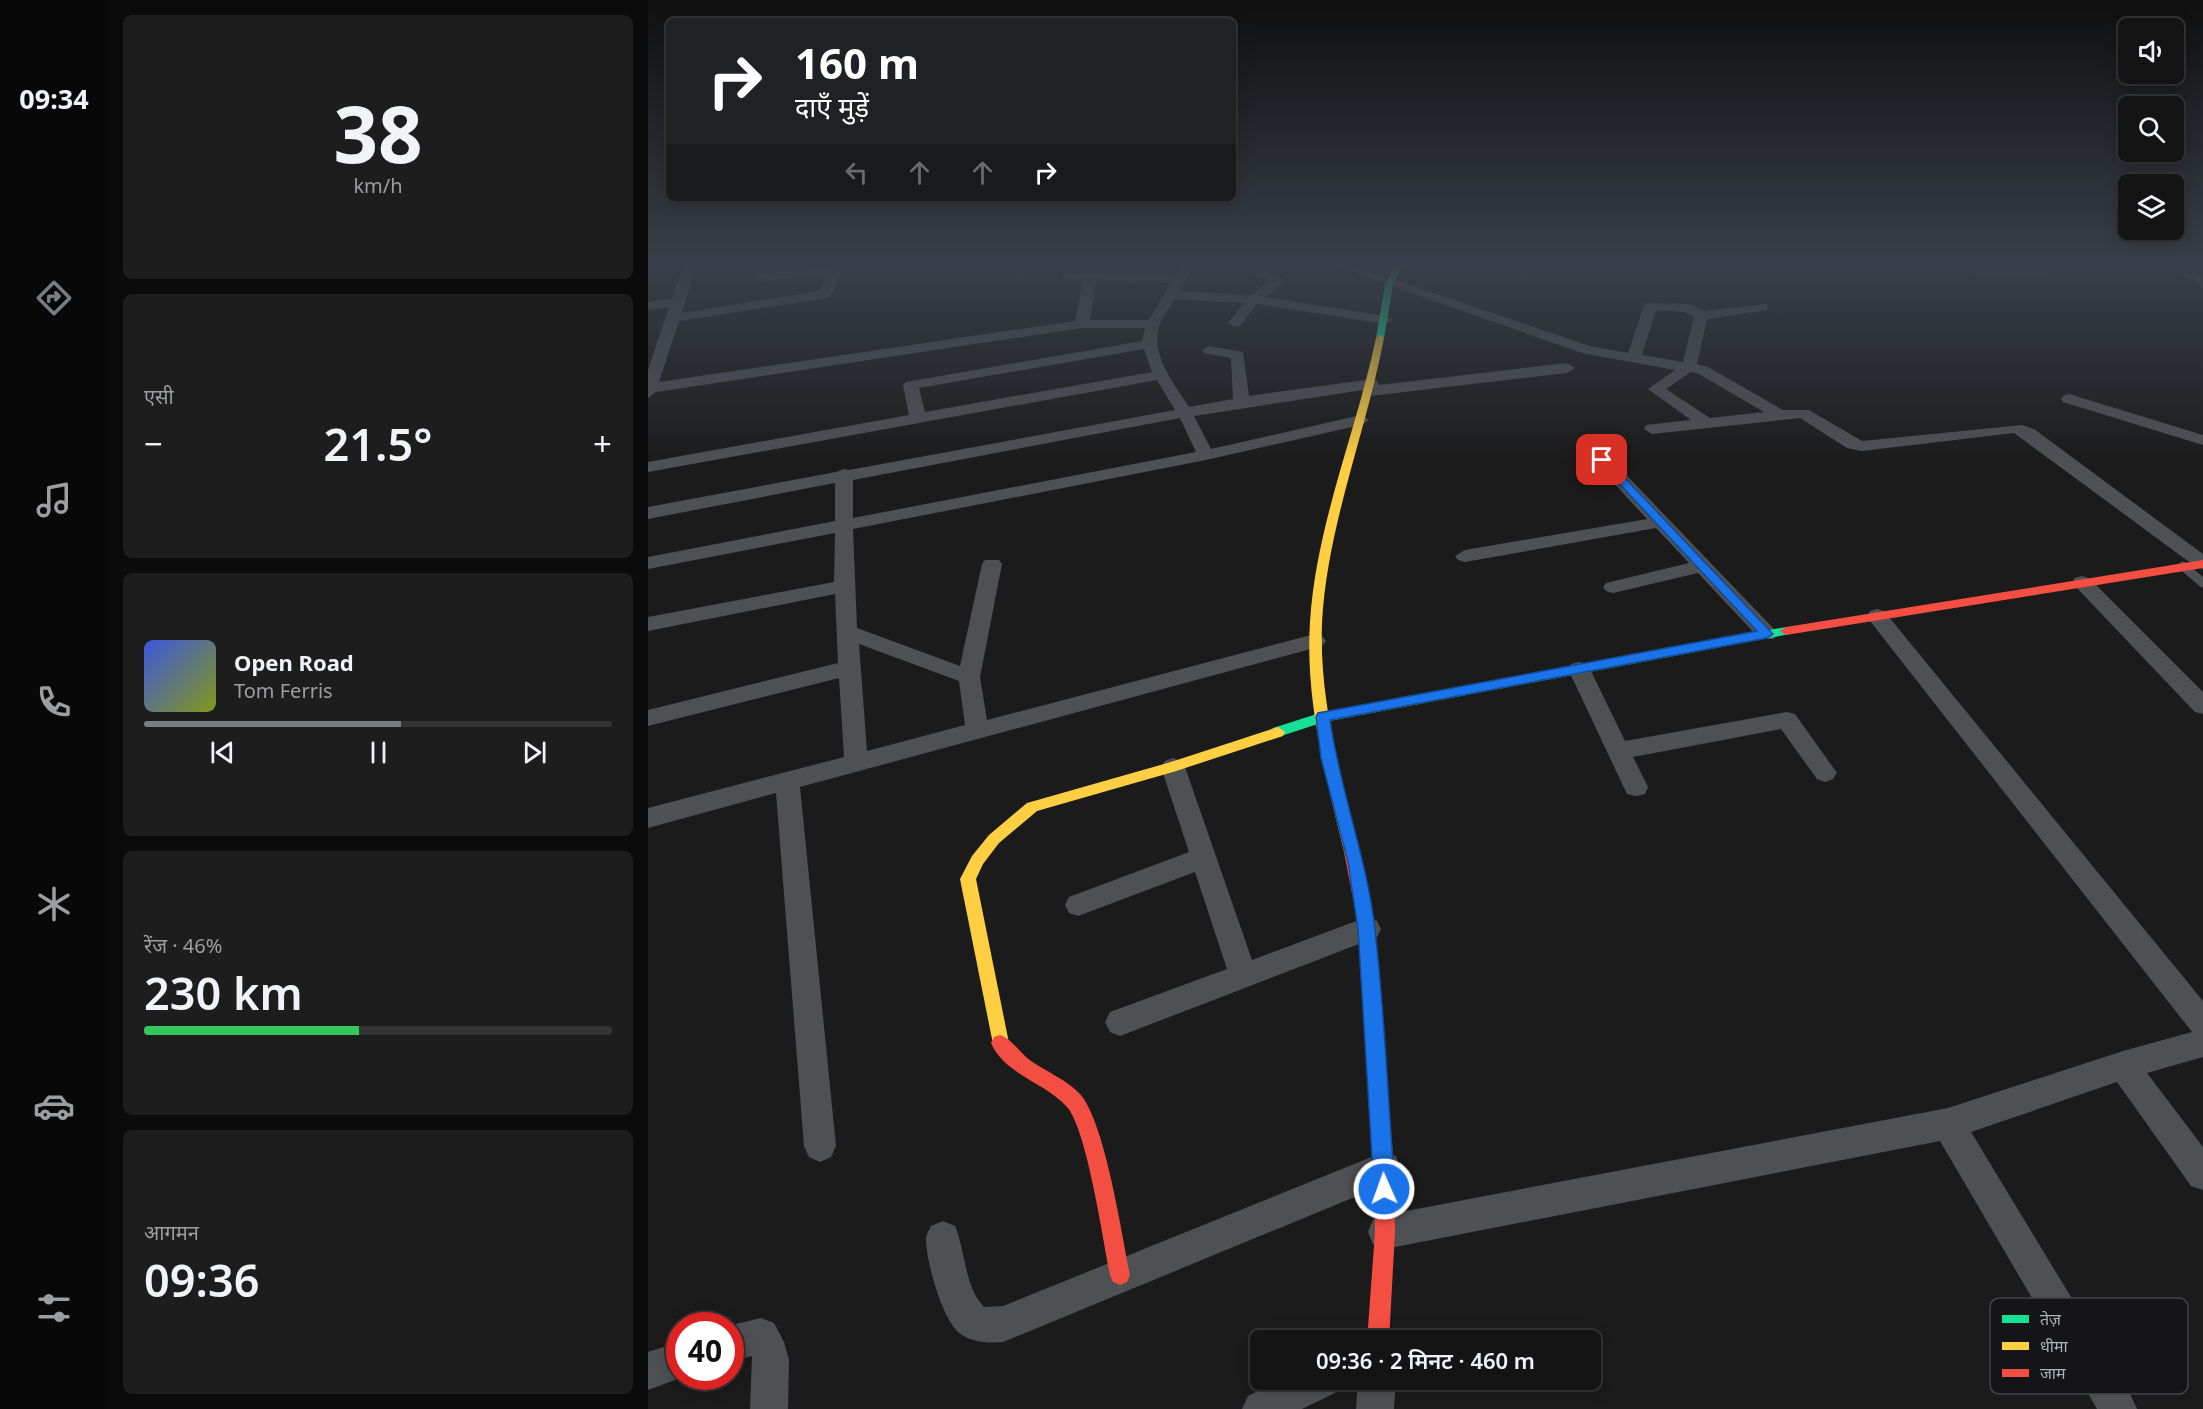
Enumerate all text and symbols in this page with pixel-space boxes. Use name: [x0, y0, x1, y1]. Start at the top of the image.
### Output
map controls: [2118, 18, 2184, 240]
button: sound: [2118, 18, 2184, 84]
text: 160 m: [795, 34, 919, 91]
icon: right: [696, 42, 774, 120]
text: 09:34: [19, 80, 89, 117]
text: 38: [333, 80, 423, 186]
text: दाएँ मुड़ें: [795, 88, 869, 125]
button: search: [2118, 96, 2184, 162]
icon: left: [840, 156, 873, 189]
icon: ahead: [903, 156, 936, 189]
icon: ahead: [966, 156, 999, 189]
icon: right: [1029, 156, 1062, 189]
text: km/h: [353, 172, 403, 199]
button: layers: [2118, 174, 2184, 240]
icon: directions: [33, 277, 75, 319]
text: एसी: [144, 383, 174, 410]
text: 21.5°: [324, 413, 432, 474]
text: −: [144, 421, 163, 466]
text: +: [593, 421, 612, 466]
pin: [1576, 434, 1627, 485]
icon: arrive: [1585, 443, 1618, 476]
icon: music: [33, 479, 75, 521]
text: Open Road: [234, 647, 354, 677]
text: Tom Ferris: [234, 677, 333, 704]
icon: phone: [33, 681, 75, 723]
icon: previous: [206, 736, 239, 769]
icon: pause: [362, 736, 395, 769]
icon: next: [518, 736, 551, 769]
icon: climate: [33, 883, 75, 925]
text: रेंज · 46%: [144, 932, 222, 959]
text: 230 km: [144, 962, 303, 1023]
icon: car: [33, 1085, 75, 1127]
position arrow: [1352, 1157, 1416, 1221]
text: आगमन: [144, 1219, 199, 1246]
text: 09:36: [144, 1249, 259, 1310]
icon: filters: [33, 1287, 75, 1329]
legend: [1990, 1298, 2188, 1394]
text: तेज़: [2040, 1308, 2062, 1330]
speed limit sign: 40: [666, 1312, 744, 1390]
text: धीमा: [2040, 1335, 2069, 1357]
text: 09:36 · 2 मिनट · 460 m: [1316, 1345, 1535, 1375]
text: जाम: [2040, 1362, 2066, 1384]

